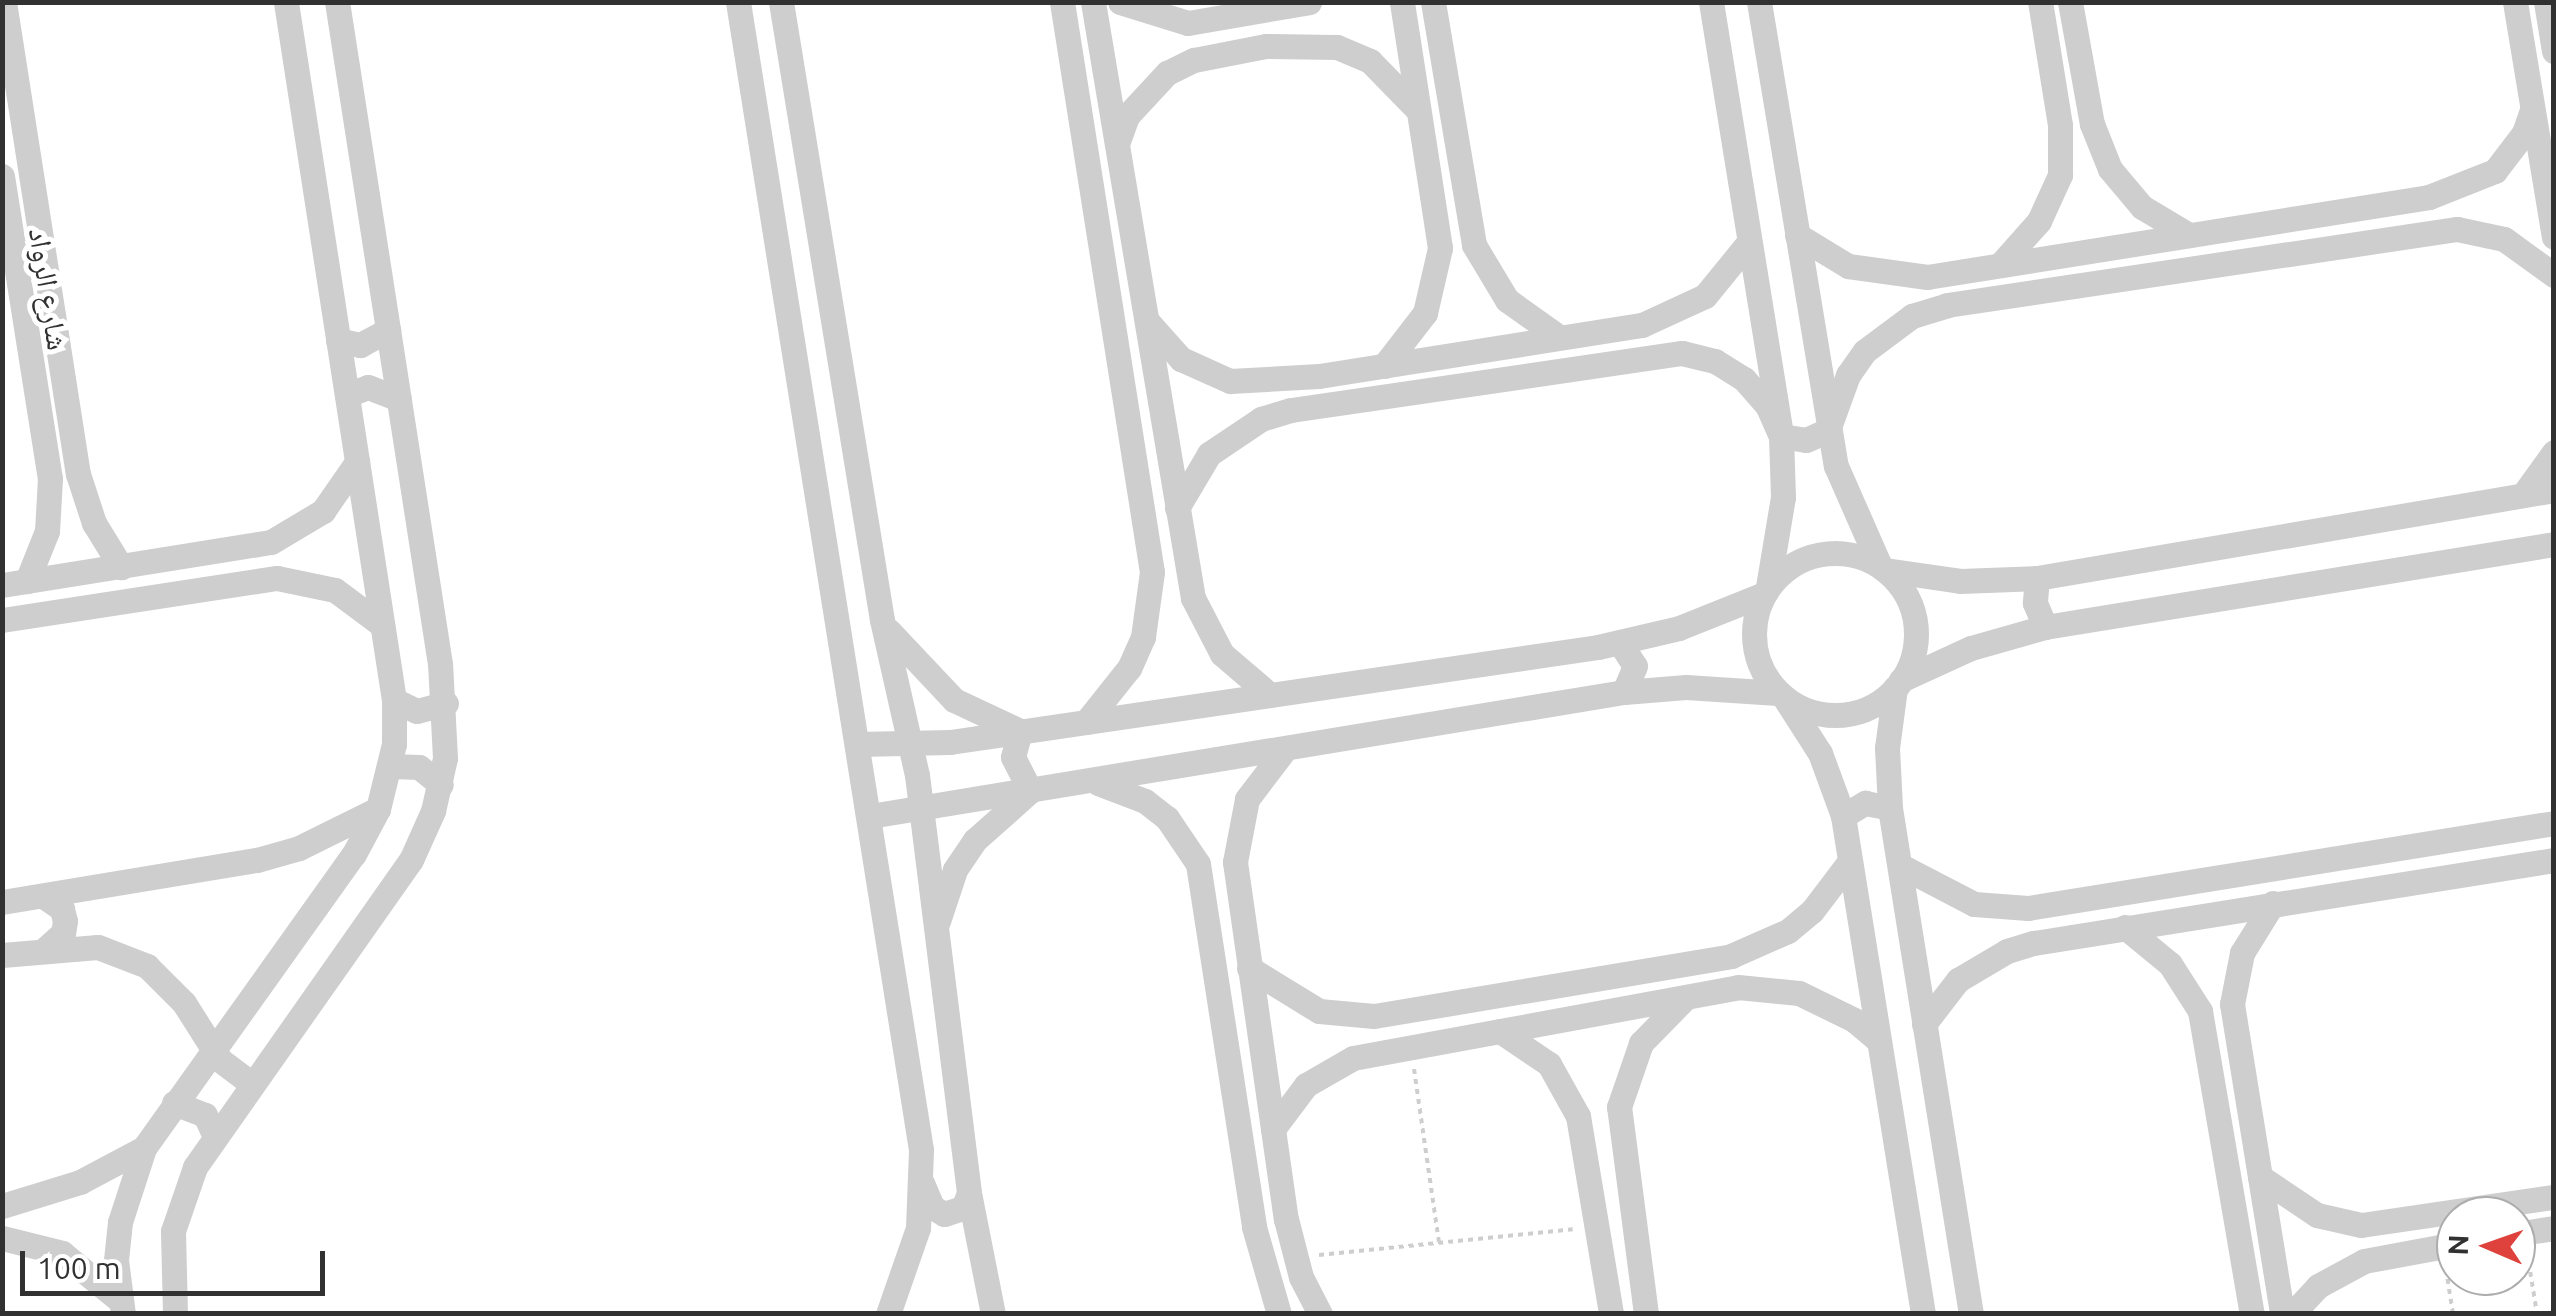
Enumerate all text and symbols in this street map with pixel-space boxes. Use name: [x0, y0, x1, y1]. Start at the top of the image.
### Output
street label: شارع الرواد: [22, 225, 76, 353]
north arrow: [2436, 1196, 2536, 1296]
scale bar: [25, 1231, 330, 1293]
text: N: [2442, 1234, 2473, 1256]
text: 100 m: [37, 1251, 121, 1285]

